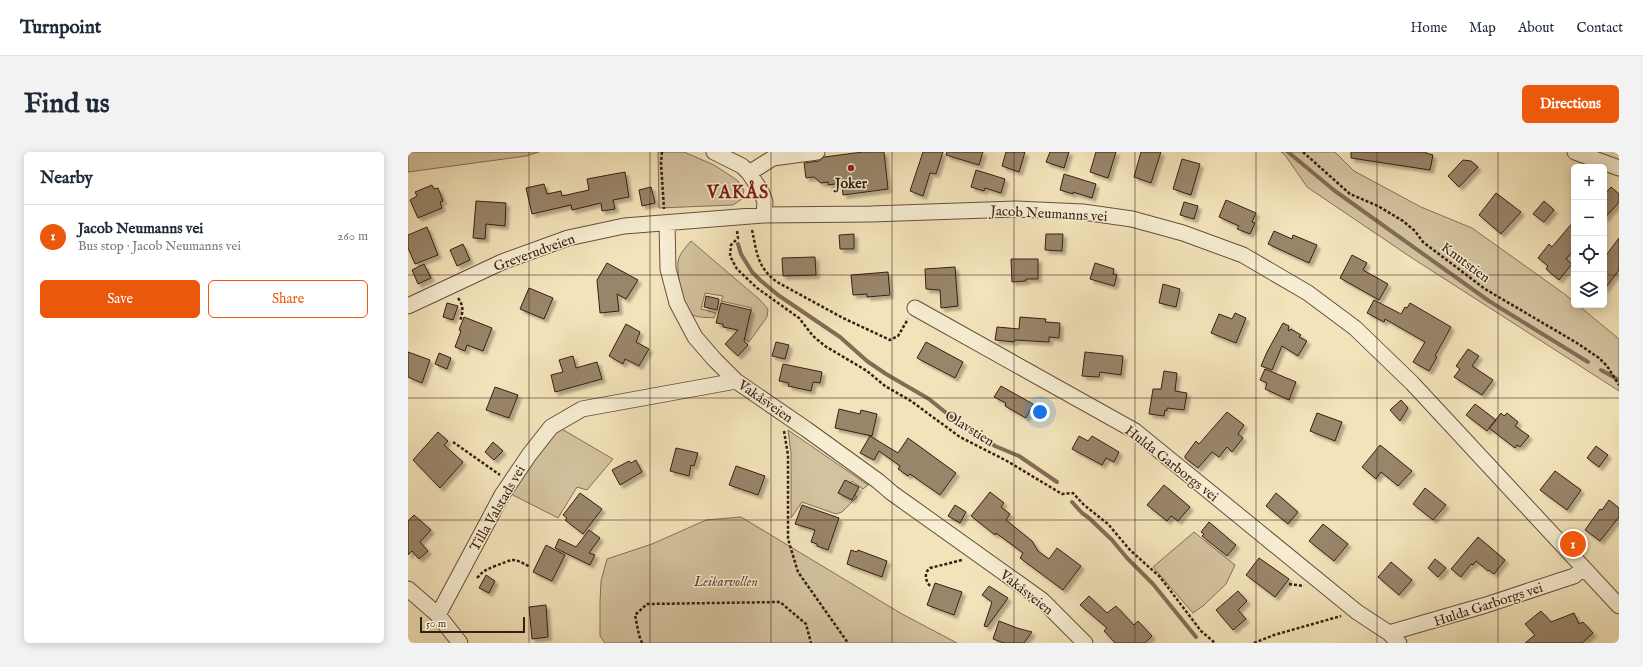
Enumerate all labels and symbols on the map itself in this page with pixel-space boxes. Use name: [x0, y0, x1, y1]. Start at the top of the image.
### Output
marker: Joker: [846, 163, 856, 173]
place label: Joker: [833, 175, 868, 193]
district label: VAKÅS: [706, 180, 769, 205]
street label: Jacob Neumanns vei: [988, 202, 1108, 226]
street label: Greverudveien: [491, 230, 578, 276]
street label: Knutstien: [1437, 239, 1494, 287]
street label: Vakåsveien: [734, 376, 797, 428]
your location: [1030, 402, 1050, 422]
street label: Olavstien: [941, 407, 998, 451]
street label: Hulda Garborgs vei: [1121, 422, 1222, 506]
street label: Tilla Valstads vei: [466, 462, 530, 555]
pin: 1: [1560, 529, 1586, 559]
street label: Vakåsveien: [995, 566, 1057, 620]
park label: Leikarvollen: [693, 573, 758, 591]
street label: Hulda Garborgs vei: [1431, 579, 1545, 631]
scale bar: [420, 615, 525, 634]

